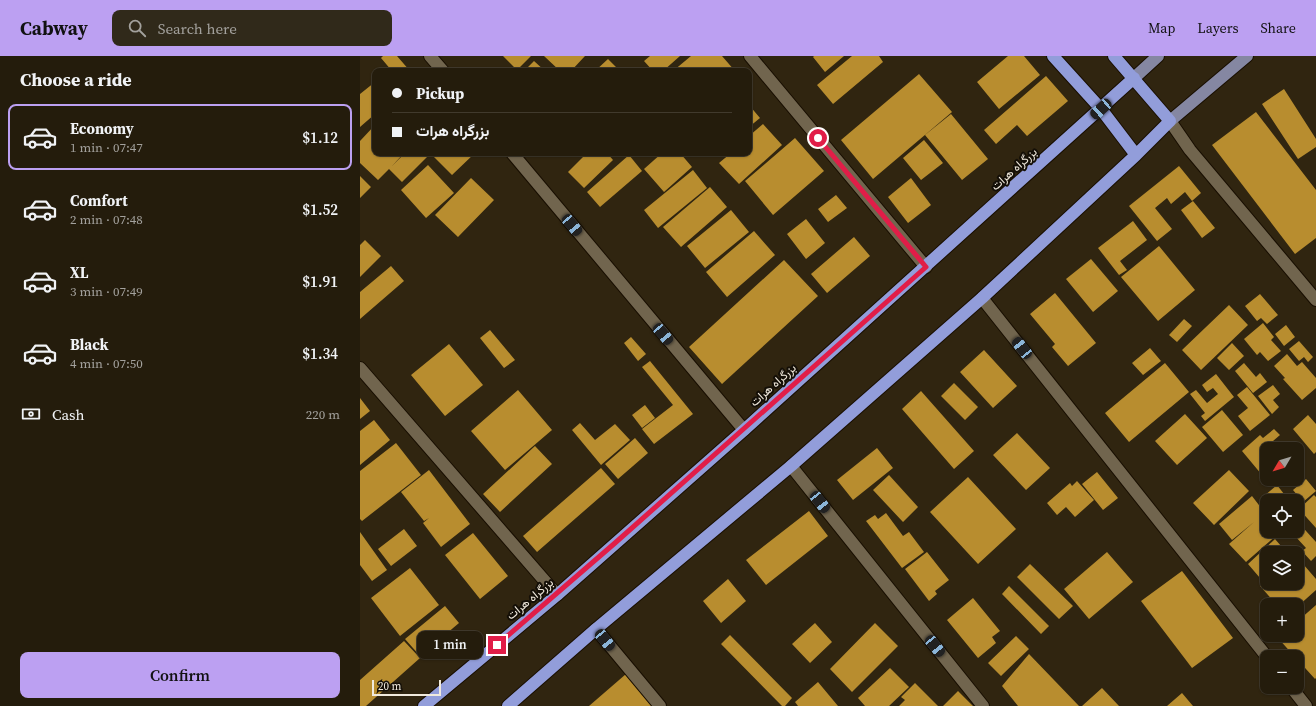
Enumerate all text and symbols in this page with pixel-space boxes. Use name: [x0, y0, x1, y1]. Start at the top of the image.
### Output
search box: [112, 10, 392, 46]
text: Cabway: [20, 15, 88, 41]
icon: search: [126, 17, 148, 39]
text: Search here: [158, 18, 237, 39]
text: Map: [1148, 18, 1175, 38]
text: Layers: [1197, 18, 1239, 38]
text: Share: [1261, 18, 1296, 38]
text: Choose a ride: [20, 67, 132, 92]
text: Pickup: [416, 83, 464, 104]
car: [1088, 97, 1114, 121]
text: Economy: [70, 118, 134, 139]
icon: car: [22, 119, 58, 155]
text: بزرگراه هرات: [416, 120, 489, 141]
text: $1.12: [302, 127, 338, 148]
route start: [809, 129, 827, 147]
text: 1 min · 07:47: [70, 139, 143, 156]
street label: بزرگراه هرات: [988, 144, 1040, 194]
text: Comfort: [70, 190, 128, 211]
icon: car: [22, 191, 58, 227]
text: $1.52: [302, 199, 338, 220]
text: 2 min · 07:48: [70, 211, 143, 228]
car: [560, 212, 584, 238]
text: XL: [70, 262, 89, 283]
icon: car: [22, 263, 58, 299]
text: $1.91: [302, 271, 338, 292]
text: 3 min · 07:49: [70, 283, 143, 300]
car: [651, 321, 675, 347]
text: Black: [70, 334, 109, 355]
icon: car: [22, 335, 58, 371]
car: [1010, 335, 1034, 361]
text: $1.34: [302, 343, 338, 364]
text: 4 min · 07:50: [70, 355, 143, 372]
street label: بزرگراه هرات: [747, 360, 799, 410]
icon: cash: [20, 403, 42, 425]
text: Cash: [52, 404, 84, 425]
text: 220 m: [306, 406, 340, 423]
north arrow: [1260, 442, 1304, 486]
map controls: [1260, 442, 1304, 694]
car: [808, 489, 832, 515]
button: locate: [1260, 494, 1304, 538]
button: layers: [1260, 546, 1304, 590]
street label: بزرگراه هرات: [503, 575, 557, 623]
button: +: [1260, 598, 1304, 642]
car: [593, 627, 617, 653]
callout: 1 min: [417, 631, 483, 659]
car: [923, 633, 947, 659]
text: 1 min: [433, 636, 467, 653]
route end: [488, 636, 506, 654]
button: −: [1260, 650, 1304, 694]
button: Confirm: [20, 652, 340, 698]
scale bar: [372, 678, 441, 697]
text: 20 m: [378, 679, 401, 694]

